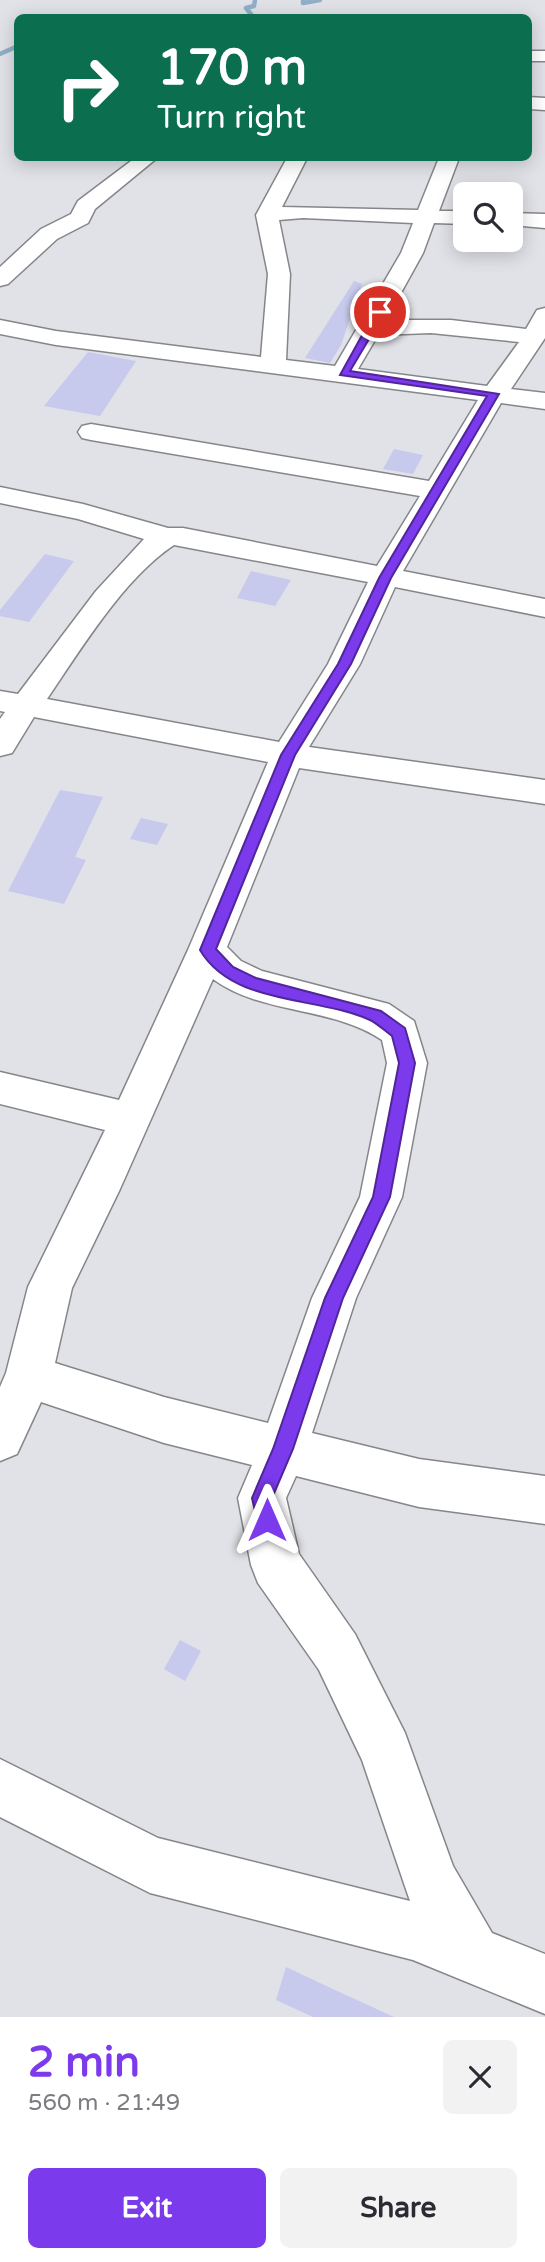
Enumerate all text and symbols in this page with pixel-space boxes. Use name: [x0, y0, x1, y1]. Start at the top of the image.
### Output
text: 170 m: [157, 39, 307, 98]
icon: right: [42, 42, 133, 133]
text: Turn right: [157, 99, 306, 137]
map controls: [453, 182, 523, 252]
button: search: [453, 182, 523, 252]
pin: [350, 282, 410, 342]
icon: arrive: [361, 293, 399, 331]
position arrow: [230, 1483, 304, 1557]
text: 2 min: [28, 2037, 140, 2088]
button: close: [443, 2040, 517, 2114]
text: 560 m · 21:49: [28, 2089, 180, 2117]
button: Exit: [28, 2168, 266, 2248]
button: Share: [280, 2168, 517, 2248]

